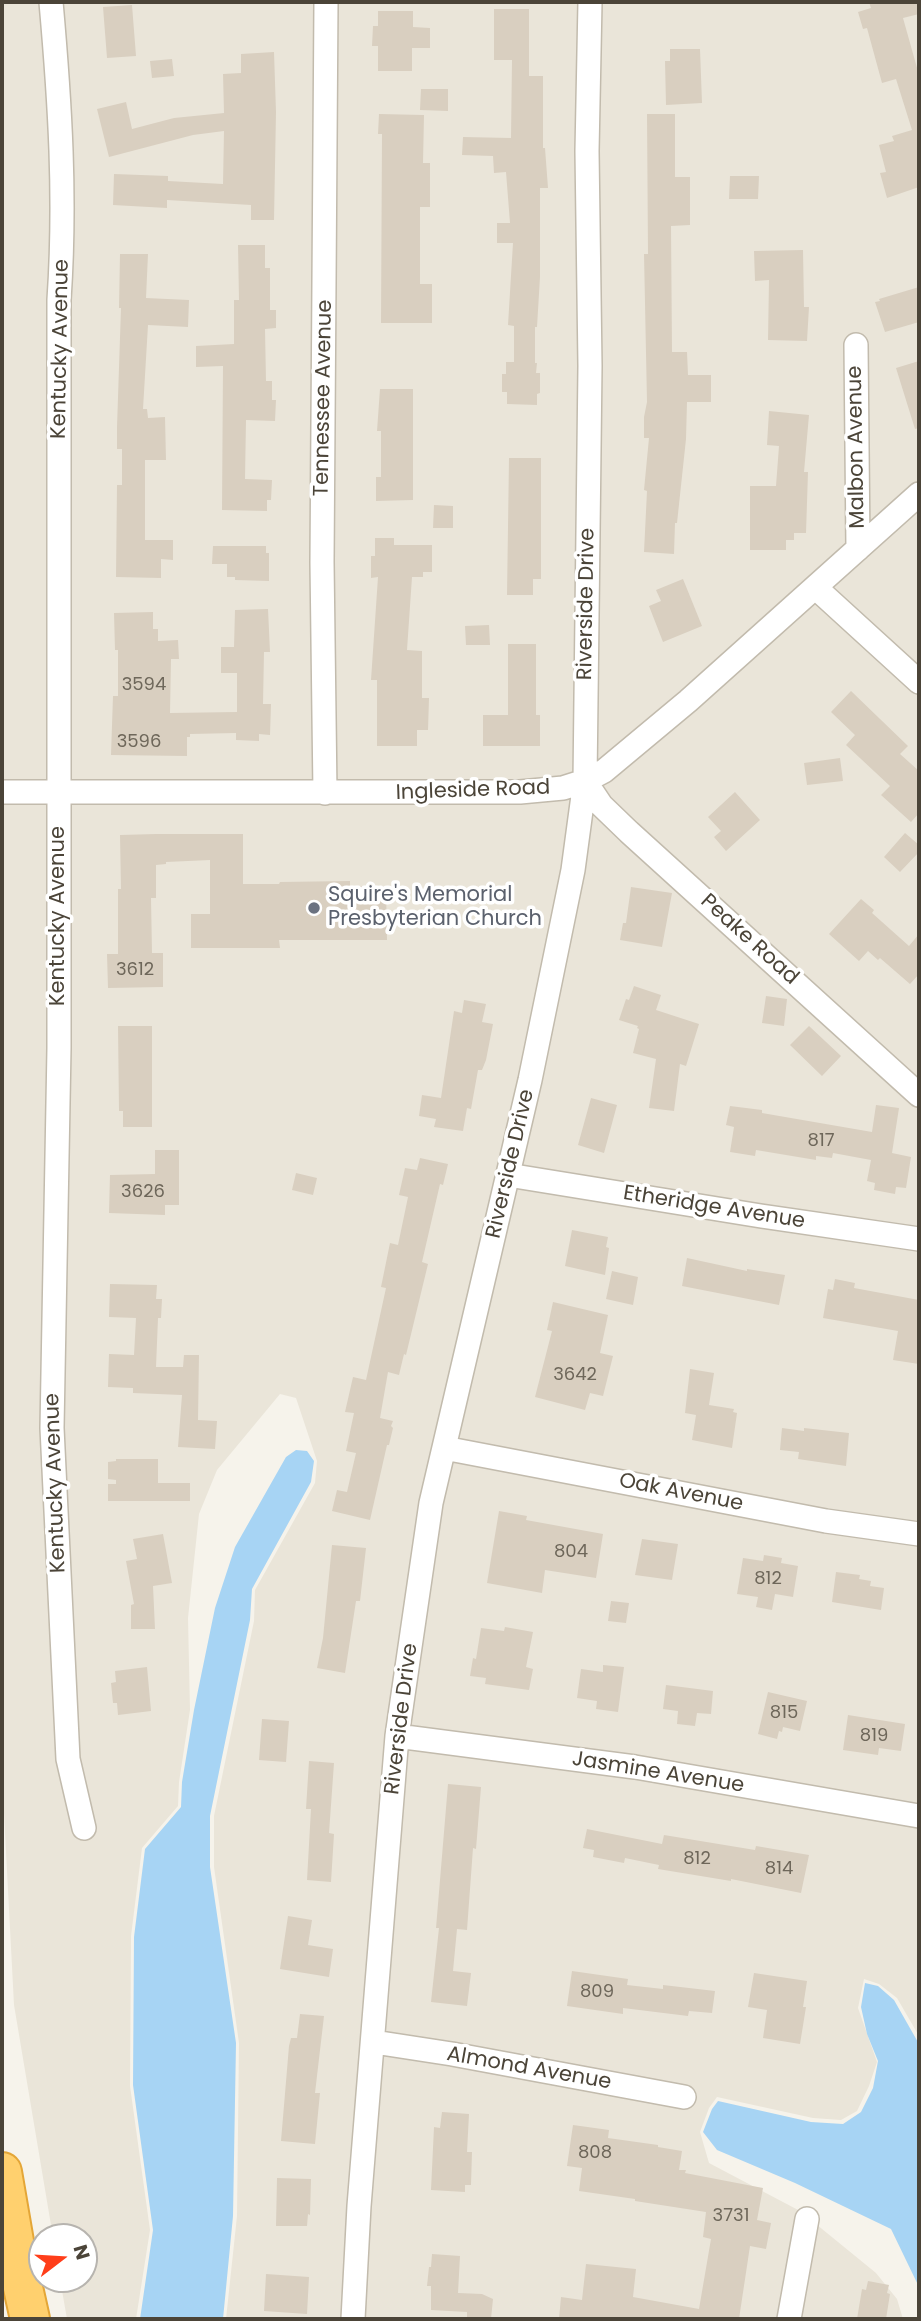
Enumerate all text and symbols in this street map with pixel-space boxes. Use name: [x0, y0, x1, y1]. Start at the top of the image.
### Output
street label: Kentucky Avenue: [47, 259, 75, 439]
street label: Tennessee Avenue: [310, 299, 338, 497]
street label: Malbon Avenue: [843, 365, 871, 529]
street label: Riverside Drive: [573, 528, 601, 680]
house number: 3594: [122, 674, 166, 696]
house number: 3596: [117, 731, 161, 753]
street label: Ingleside Road: [395, 776, 551, 806]
street label: Kentucky Avenue: [46, 826, 72, 1006]
place label: Squire's Memorial Presbyterian Church: [328, 883, 542, 933]
street label: Peake Road: [695, 889, 803, 991]
marker: Squire's Memorial Presbyterian Church: [306, 900, 322, 916]
house number: 3612: [116, 959, 154, 981]
street label: Riverside Drive: [482, 1087, 540, 1241]
house number: 817: [808, 1130, 834, 1152]
house number: 3626: [121, 1181, 165, 1203]
street label: Etheridge Avenue: [621, 1181, 807, 1235]
house number: 3642: [553, 1364, 597, 1386]
street label: Kentucky Avenue: [40, 1393, 72, 1573]
street label: Oak Avenue: [617, 1469, 745, 1517]
house number: 804: [554, 1541, 588, 1563]
house number: 812: [754, 1568, 782, 1590]
street label: Riverside Drive: [380, 1642, 424, 1796]
house number: 815: [770, 1702, 798, 1724]
house number: 819: [860, 1725, 888, 1747]
street label: Jasmine Avenue: [570, 1747, 746, 1799]
house number: 812: [683, 1848, 711, 1870]
house number: 814: [765, 1858, 793, 1880]
house number: 809: [580, 1981, 614, 2003]
street label: Almond Avenue: [445, 2042, 613, 2096]
house number: 808: [578, 2142, 612, 2164]
house number: 3731: [713, 2205, 749, 2227]
north arrow: [28, 2223, 98, 2293]
text: N: [67, 2242, 97, 2263]

